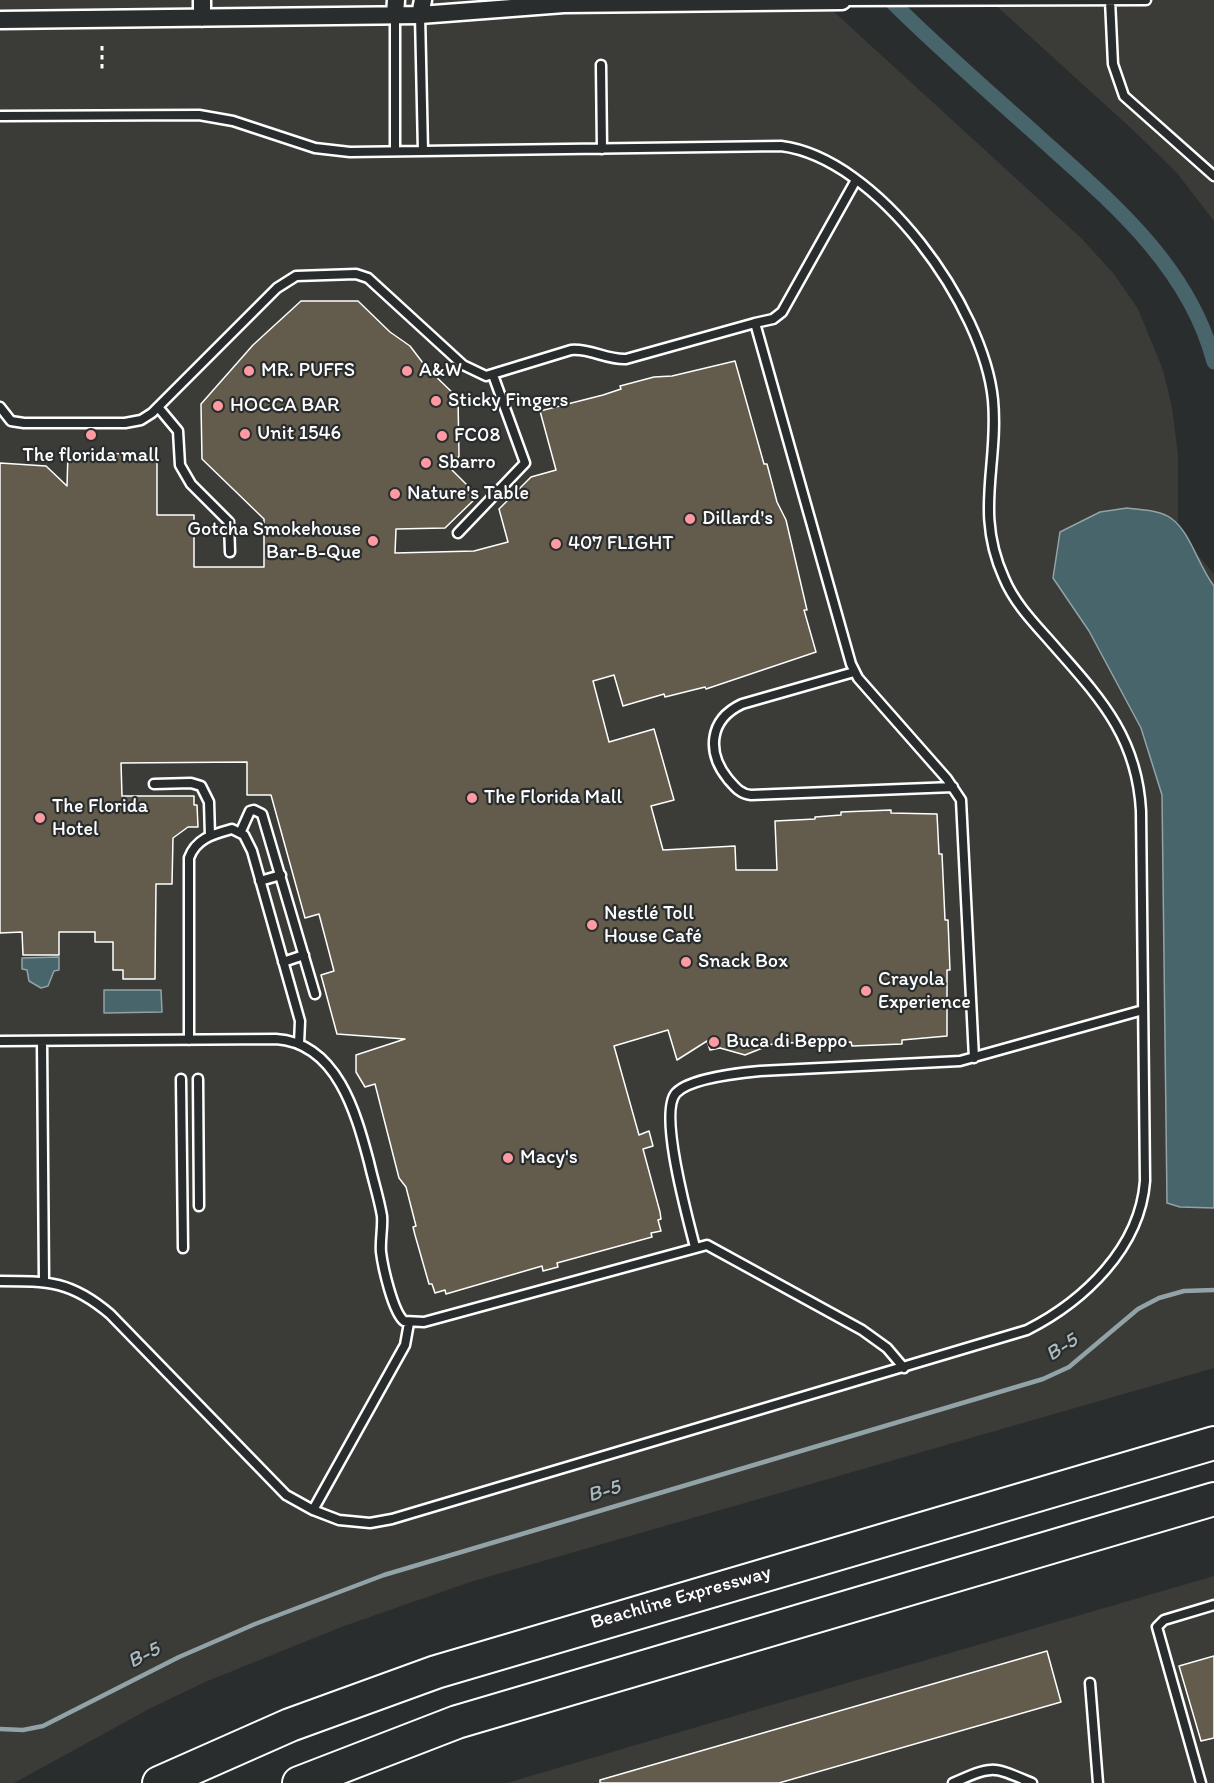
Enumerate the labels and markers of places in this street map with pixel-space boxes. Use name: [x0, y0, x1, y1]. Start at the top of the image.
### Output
place label: MR. PUFFS: [261, 359, 355, 383]
place label: A&W: [419, 359, 462, 383]
marker: MR. PUFFS: [242, 364, 256, 378]
marker: A&W: [400, 364, 414, 378]
place label: Sticky Fingers: [448, 389, 568, 413]
place label: HOCCA BAR: [230, 394, 339, 418]
marker: Sticky Fingers: [429, 394, 443, 408]
marker: HOCCA BAR: [211, 399, 225, 413]
place label: Unit 1546: [257, 422, 341, 446]
place label: FC08: [454, 424, 500, 448]
marker: Unit 1546: [238, 427, 252, 441]
marker: The florida mall: [84, 428, 98, 442]
marker: FC08: [435, 429, 449, 443]
place label: The florida mall: [22, 444, 160, 468]
place label: Sbarro: [438, 451, 496, 475]
marker: Sbarro: [419, 456, 433, 470]
place label: Nature's Table: [407, 482, 529, 506]
marker: Nature's Table: [388, 487, 402, 501]
place label: Dillard's: [702, 507, 773, 531]
marker: Dillard's: [683, 512, 697, 526]
place label: Gotcha Smokehouse Bar-B-Que: [187, 518, 361, 565]
place label: 407 FLIGHT: [568, 532, 673, 556]
marker: Gotcha Smokehouse Bar-B-Que: [366, 534, 380, 548]
marker: 407 FLIGHT: [549, 537, 563, 551]
place label: The Florida Mall: [484, 786, 622, 810]
marker: The Florida Mall: [465, 791, 479, 805]
place label: The Florida Hotel: [52, 795, 148, 842]
marker: The Florida Hotel: [33, 811, 47, 825]
place label: Nestlé Toll House Café: [604, 902, 702, 949]
marker: Nestlé Toll House Café: [585, 918, 599, 932]
place label: Snack Box: [698, 950, 788, 974]
marker: Snack Box: [679, 955, 693, 969]
place label: Crayola Experience: [878, 968, 971, 1015]
marker: Crayola Experience: [859, 984, 873, 998]
place label: Buca di Beppo: [726, 1030, 847, 1054]
marker: Buca di Beppo: [707, 1035, 721, 1049]
place label: Macy's: [520, 1146, 578, 1170]
marker: Macy's: [501, 1151, 515, 1165]

